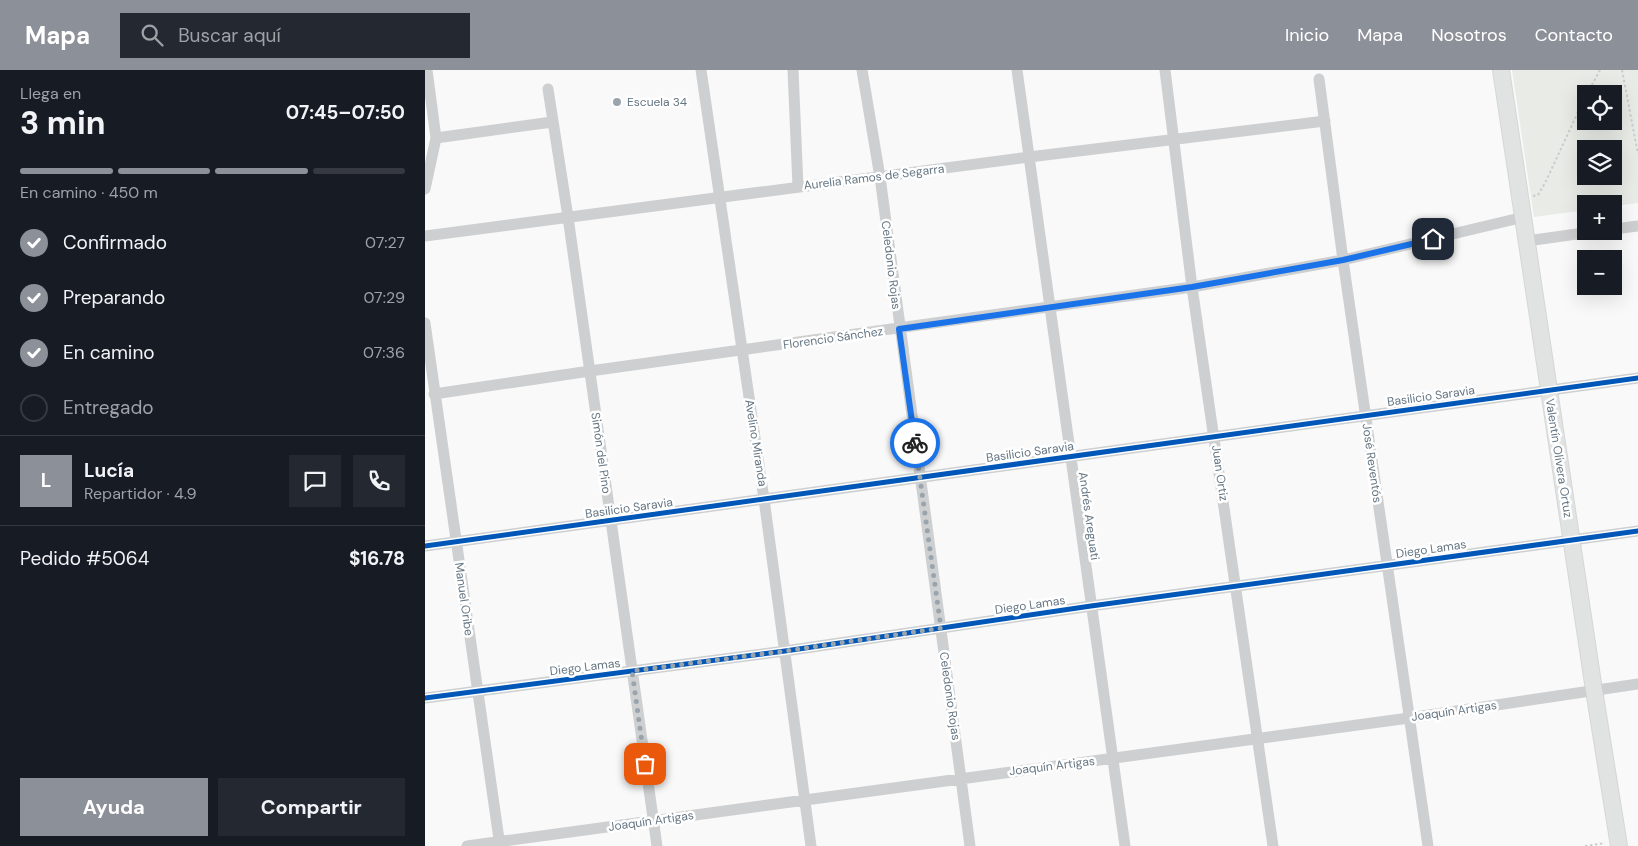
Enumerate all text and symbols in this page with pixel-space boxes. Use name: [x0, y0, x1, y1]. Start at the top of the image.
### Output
search box: [120, 13, 470, 58]
text: Mapa: [25, 20, 90, 51]
icon: search: [138, 21, 166, 49]
text: Buscar aquí: [178, 23, 281, 48]
text: Inicio: [1285, 23, 1329, 47]
text: Mapa: [1357, 23, 1403, 47]
text: Nosotros: [1431, 23, 1507, 47]
text: Contacto: [1535, 23, 1613, 47]
text: Llega en: [20, 83, 81, 104]
map controls: [1577, 85, 1622, 295]
button: locate: [1577, 85, 1622, 130]
place label: Escuela 34: [627, 94, 687, 110]
marker: Escuela 34: [611, 96, 623, 108]
text: 07:45–07:50: [286, 100, 405, 125]
text: 3 min: [20, 102, 105, 144]
button: layers: [1577, 140, 1622, 185]
street label: Aurelia Ramos de Segarra: [803, 160, 945, 194]
text: En camino · 450 m: [20, 182, 158, 203]
button: +: [1577, 195, 1622, 240]
pin: [1412, 218, 1454, 260]
street label: Celedonio Rojas: [878, 220, 904, 310]
icon: home: [1419, 225, 1447, 253]
icon: check: [20, 229, 48, 257]
text: Confirmado: [63, 230, 167, 255]
text: 07:27: [365, 232, 405, 253]
button: −: [1577, 250, 1622, 295]
icon: check: [20, 284, 48, 312]
text: Preparando: [63, 285, 165, 310]
text: 07:29: [363, 287, 405, 308]
street label: Florencio Sánchez: [782, 323, 884, 353]
icon: check: [20, 339, 48, 367]
text: En camino: [63, 340, 155, 365]
text: 07:36: [363, 342, 405, 363]
street label: Basilicio Saravia: [1386, 382, 1476, 410]
text: Entregado: [63, 395, 154, 420]
street label: Valentín Olivera Ortuz: [1542, 397, 1576, 519]
street label: Avelino Miranda: [741, 398, 771, 488]
street label: Simón del Pino: [587, 411, 615, 495]
courier: [890, 418, 940, 468]
street label: José Reventós: [1359, 422, 1385, 504]
icon: bike: [901, 429, 929, 457]
street label: Basilicio Saravia: [985, 438, 1075, 466]
street label: Juan Ortiz: [1208, 444, 1232, 502]
button: chat: [289, 455, 341, 507]
button: phone: [353, 455, 405, 507]
text: Lucía: [84, 458, 134, 483]
text: L: [41, 468, 51, 493]
street label: Andrés Areguati: [1075, 471, 1103, 561]
text: Repartidor · 4.9: [84, 483, 196, 504]
street label: Basilicio Saravia: [584, 494, 674, 522]
street label: Diego Lamas: [1395, 536, 1467, 562]
text: Pedido #5064: [20, 546, 149, 571]
text: $16.78: [349, 546, 405, 571]
street label: Manuel Oribe: [451, 561, 477, 637]
street label: Diego Lamas: [994, 592, 1066, 618]
street label: Celedonio Rojas: [936, 651, 964, 741]
street label: Diego Lamas: [549, 655, 621, 679]
street label: Joaquín Artigas: [1410, 697, 1498, 725]
pin: [624, 743, 666, 785]
icon: bag: [631, 750, 659, 778]
street label: Joaquín Artigas: [1008, 753, 1096, 779]
button: Ayuda: [20, 778, 208, 836]
button: Compartir: [218, 778, 405, 836]
street label: Joaquín Artigas: [607, 807, 695, 835]

